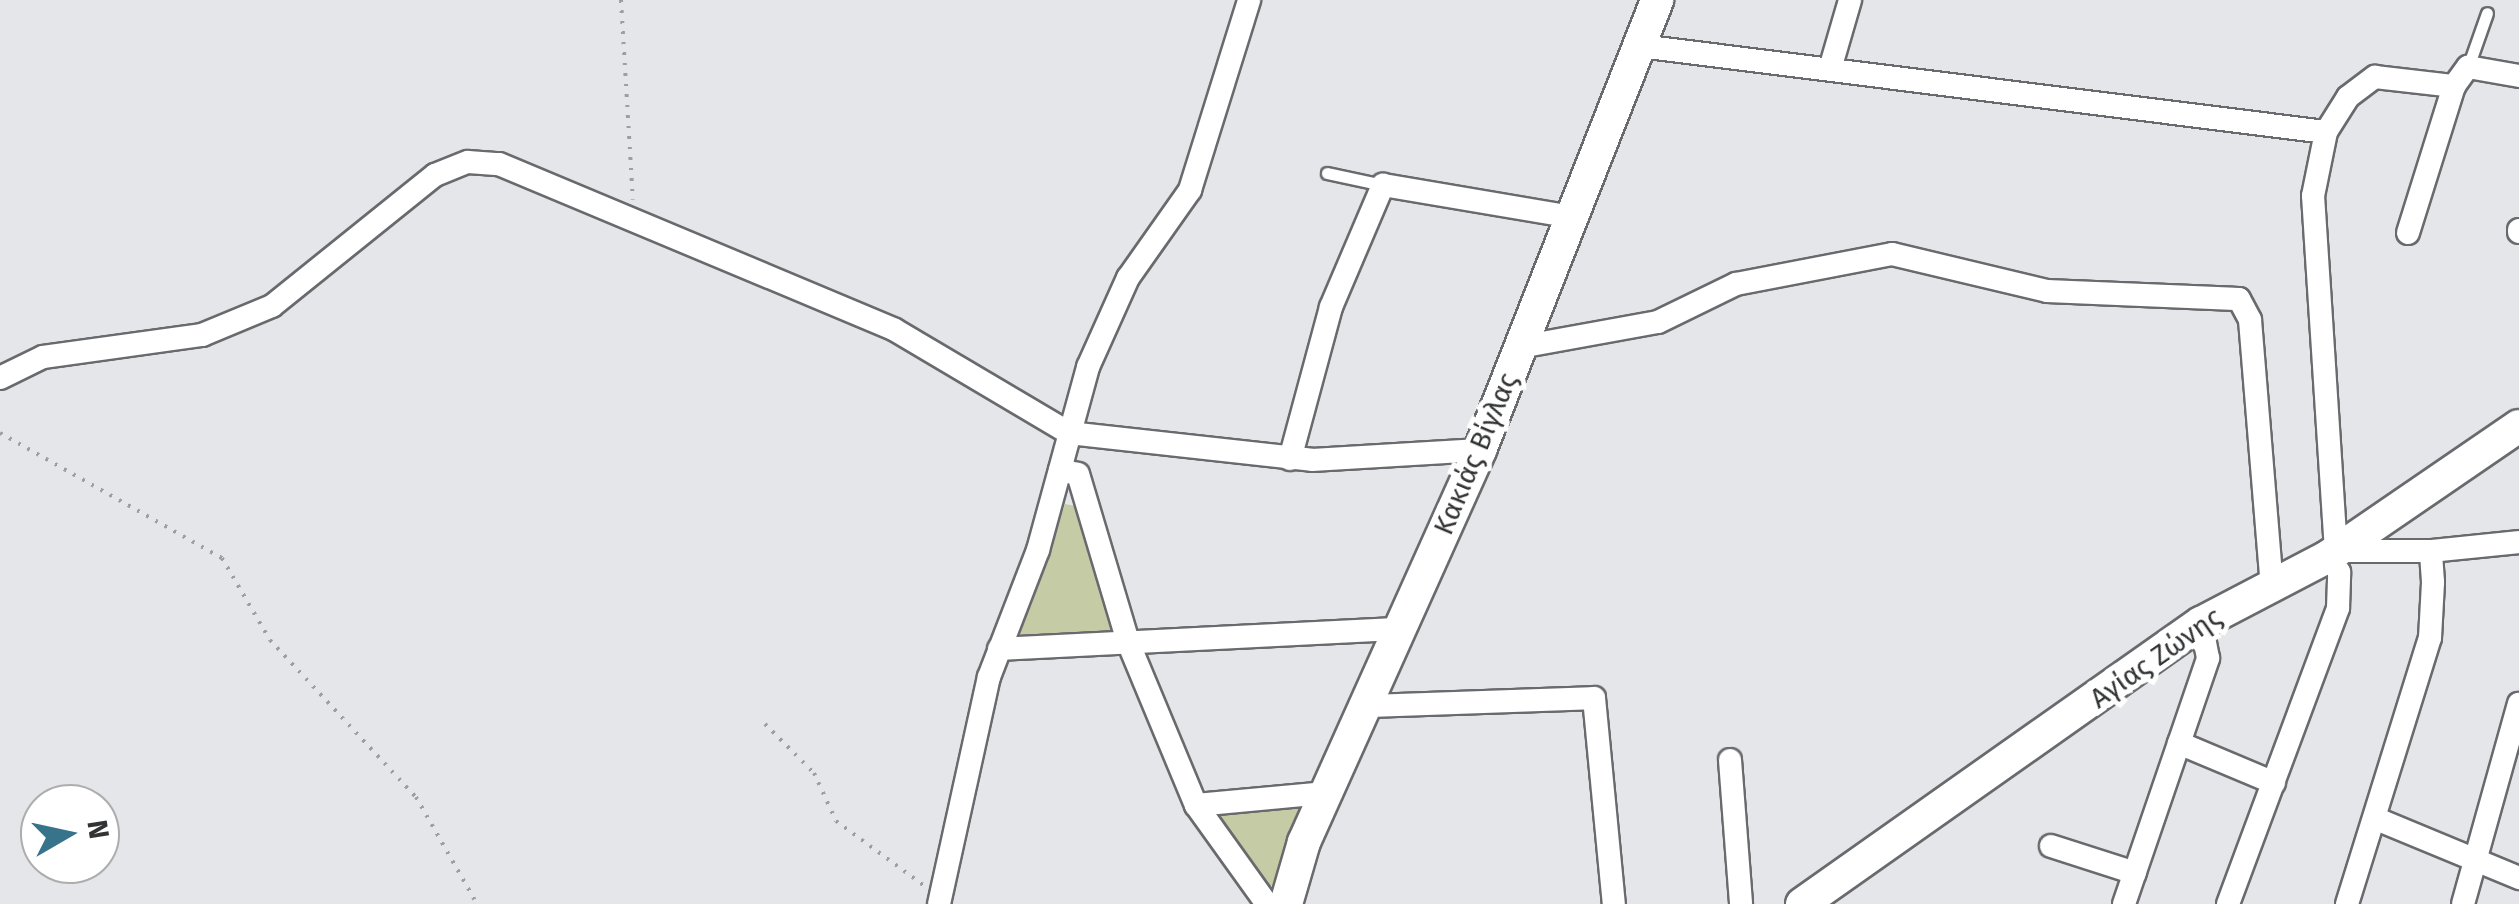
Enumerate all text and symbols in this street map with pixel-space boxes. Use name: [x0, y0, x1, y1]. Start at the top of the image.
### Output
street label: Κακιάς Βίγλας: [1427, 368, 1525, 540]
street label: Αγίας Ζώνης: [2084, 600, 2228, 716]
north arrow: [20, 784, 120, 884]
text: N: [80, 818, 116, 841]

